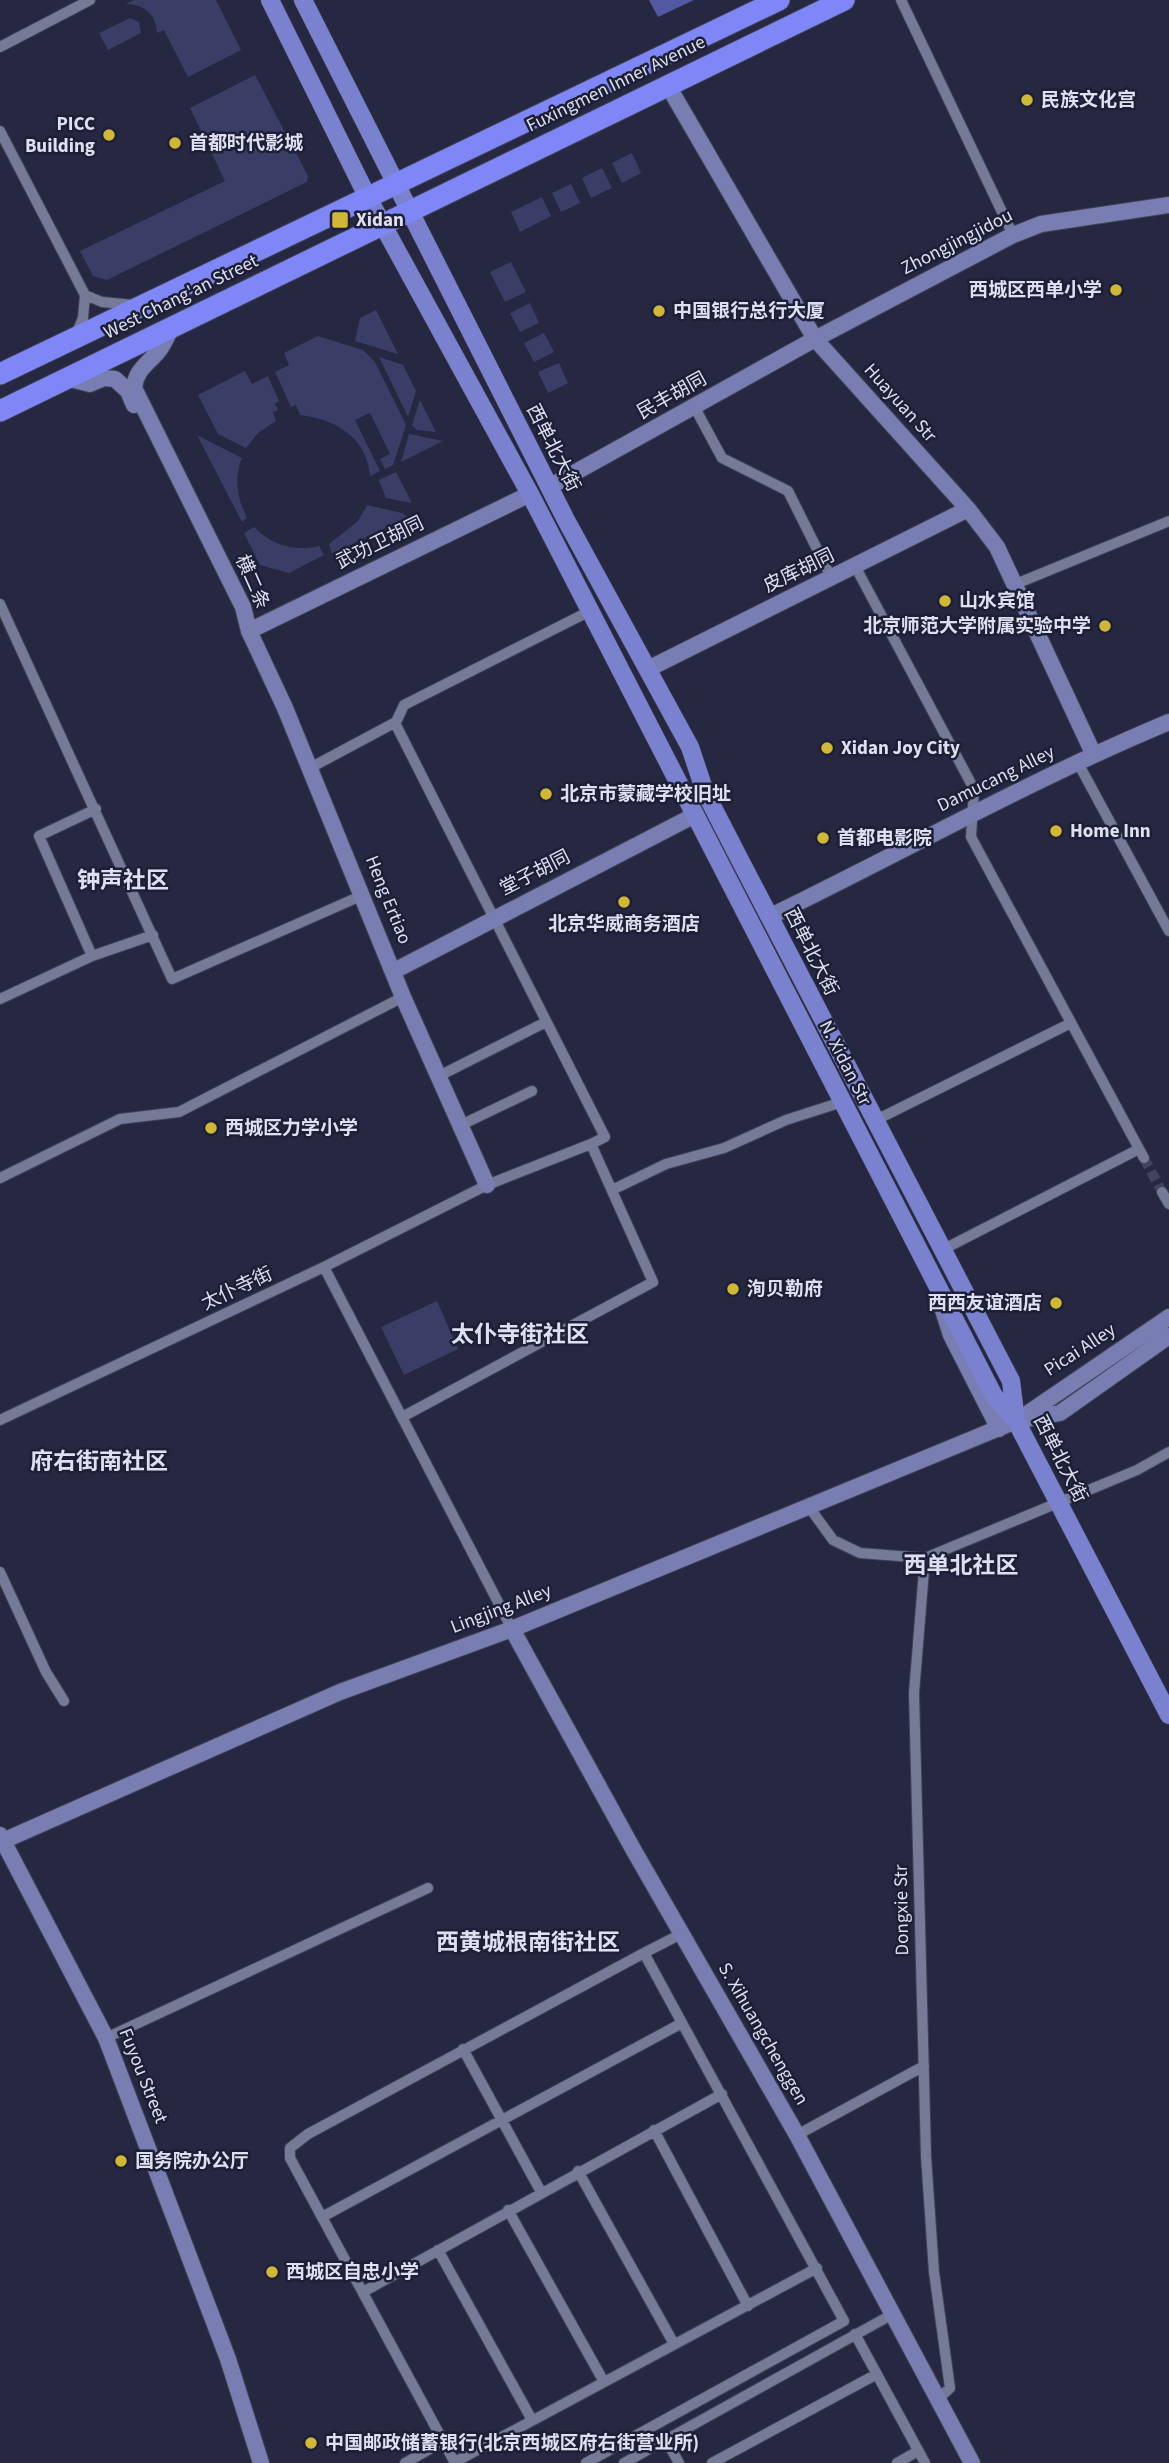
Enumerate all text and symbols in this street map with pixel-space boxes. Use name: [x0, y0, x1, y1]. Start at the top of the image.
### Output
street label: Fuxingmen Inner Avenue: [522, 29, 710, 139]
place label: 民族文化宫: [1041, 87, 1136, 114]
marker: 民族文化宫: [1019, 92, 1035, 108]
place label: PICC Building: [25, 111, 95, 160]
marker: PICC Building: [101, 127, 117, 143]
place label: 首都时代影城: [189, 130, 303, 157]
marker: 首都时代影城: [167, 135, 183, 151]
street label: Zhongjingjidou: [896, 202, 1018, 282]
place label: Xidan: [356, 207, 404, 234]
marker: Xidan: [330, 210, 350, 230]
street label: West Chang'an Street: [99, 248, 263, 346]
place label: 西城区西单小学: [969, 277, 1102, 304]
marker: 西城区西单小学: [1108, 282, 1124, 298]
place label: 中国银行总行大厦: [673, 298, 825, 325]
marker: 中国银行总行大厦: [651, 303, 667, 319]
street label: Huayuan Str: [857, 358, 943, 449]
street label: 民丰胡同: [632, 366, 712, 426]
street label: 西单北大街: [519, 400, 587, 496]
street label: 武功卫胡同: [331, 510, 429, 576]
street label: 皮库胡同: [759, 542, 839, 600]
street label: 横二条: [228, 550, 276, 614]
place label: 山水宾馆: [959, 588, 1035, 615]
marker: 山水宾馆: [937, 593, 953, 609]
place label: 北京师范大学附属实验中学: [863, 613, 1091, 640]
marker: 北京师范大学附属实验中学: [1097, 618, 1113, 634]
place label: Xidan Joy City: [841, 735, 960, 762]
street label: Damucang Alley: [933, 739, 1059, 819]
marker: Xidan Joy City: [819, 740, 835, 756]
place label: 北京市蒙藏学校旧址: [560, 781, 731, 808]
marker: 北京市蒙藏学校旧址: [538, 786, 554, 802]
place label: Home Inn: [1070, 818, 1151, 845]
marker: Home Inn: [1048, 823, 1064, 839]
place label: 首都电影院: [837, 825, 932, 852]
marker: 首都电影院: [815, 830, 831, 846]
street label: 堂子胡同: [495, 844, 575, 902]
street label: Heng Ertiao: [358, 852, 418, 948]
district label: 钟声社区: [77, 864, 169, 897]
marker: 北京华威商务酒店: [616, 894, 632, 910]
street label: 西单北大街: [777, 904, 845, 1000]
place label: 北京华威商务酒店: [548, 911, 700, 938]
street label: N. Xidan Str: [812, 1016, 878, 1111]
place label: 西城区力学小学: [225, 1115, 358, 1142]
marker: 西城区力学小学: [203, 1120, 219, 1136]
street label: 太仆寺街: [197, 1261, 277, 1317]
place label: 洵贝勒府: [747, 1276, 823, 1303]
marker: 洵贝勒府: [725, 1281, 741, 1297]
place label: 西西友谊酒店: [928, 1290, 1042, 1317]
marker: 西西友谊酒店: [1048, 1295, 1064, 1311]
street label: Picai Alley: [1039, 1317, 1121, 1383]
district label: 太仆寺街社区: [451, 1318, 589, 1351]
street label: 西单北大街: [1026, 1411, 1094, 1507]
district label: 府右街南社区: [30, 1445, 168, 1478]
district label: 西单北社区: [904, 1549, 1019, 1582]
street label: Lingjing Alley: [447, 1577, 555, 1641]
street label: Dongxie Str: [888, 1864, 916, 1956]
district label: 西黄城根南街社区: [436, 1926, 620, 1959]
street label: S. Xihuangchenggen: [711, 1958, 815, 2110]
street label: Fuyou Street: [112, 2024, 175, 2128]
place label: 国务院办公厅: [135, 2148, 249, 2175]
marker: 国务院办公厅: [113, 2153, 129, 2169]
place label: 西城区自忠小学: [286, 2259, 419, 2286]
marker: 西城区自忠小学: [264, 2264, 280, 2280]
place label: 中国邮政储蓄银行(北京西城区府右街营业所): [325, 2430, 699, 2457]
marker: 中国邮政储蓄银行(北京西城区府右街营业所): [303, 2435, 319, 2451]

